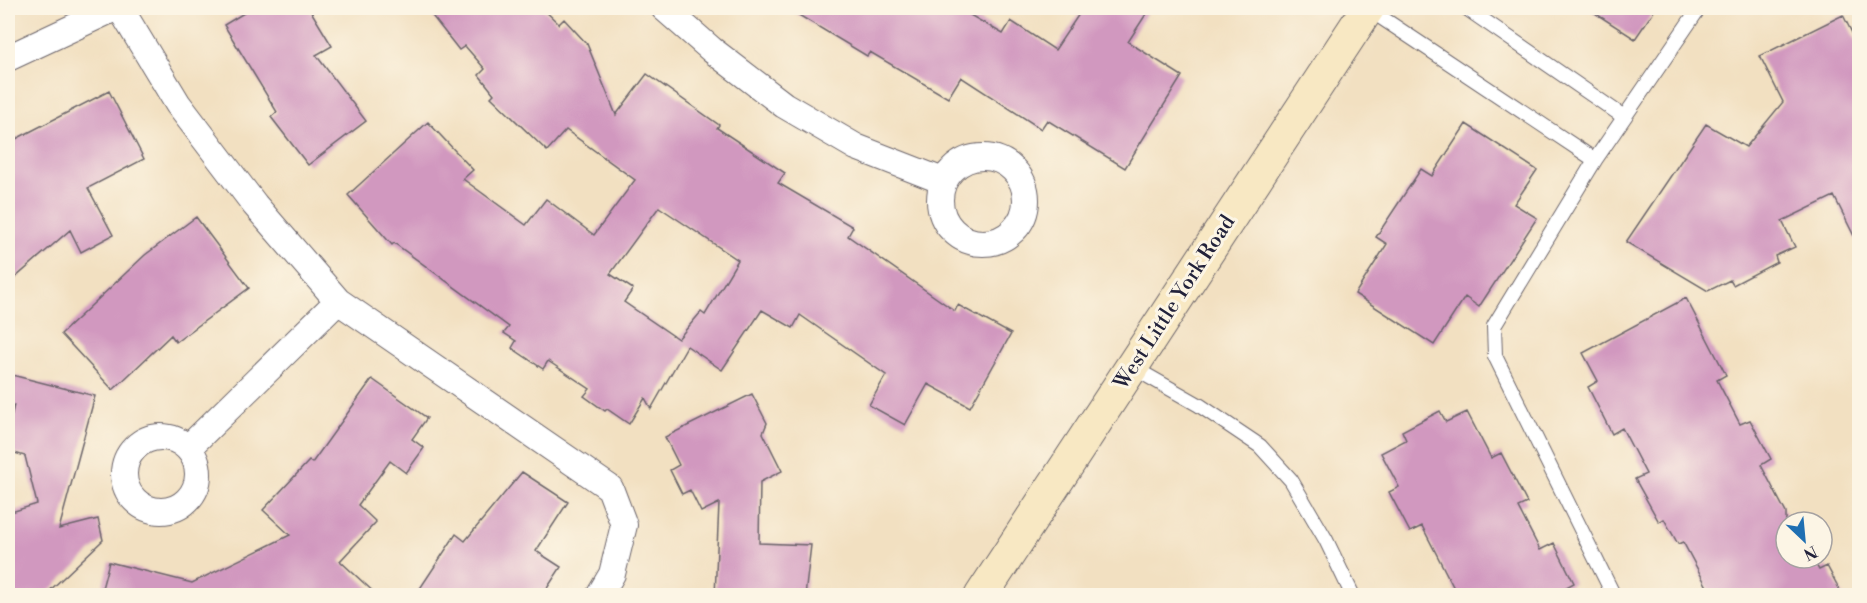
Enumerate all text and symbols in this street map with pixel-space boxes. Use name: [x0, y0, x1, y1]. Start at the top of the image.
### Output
street label: West Little York Road: [1108, 210, 1241, 396]
north arrow: [1774, 510, 1834, 570]
text: N: [1800, 541, 1820, 564]

